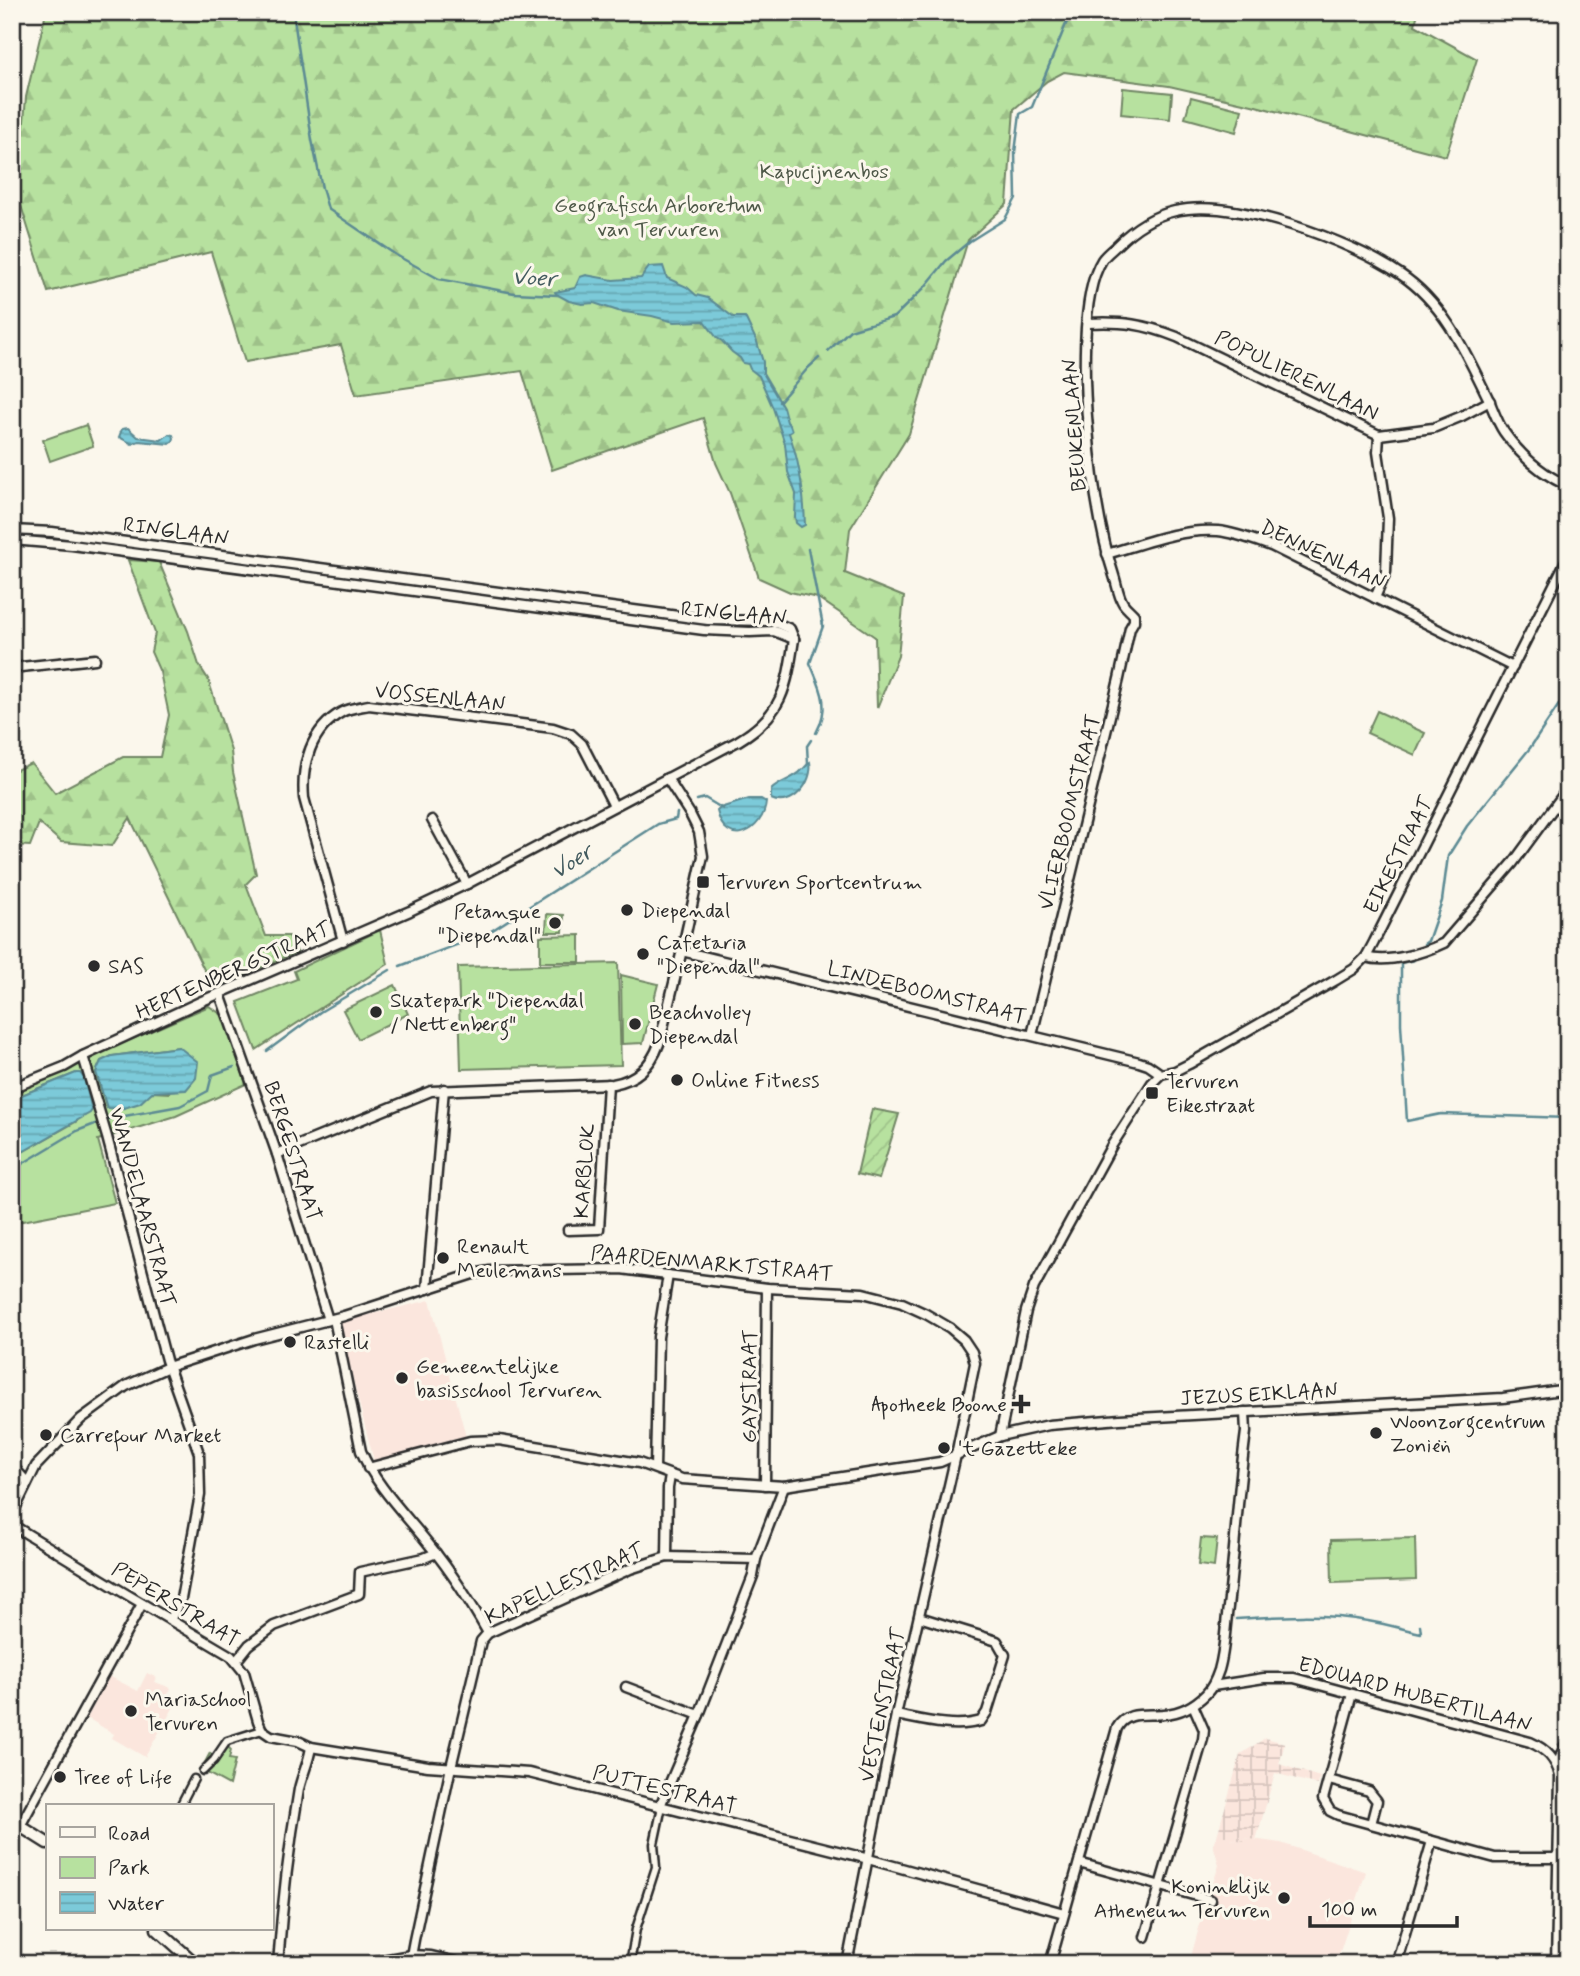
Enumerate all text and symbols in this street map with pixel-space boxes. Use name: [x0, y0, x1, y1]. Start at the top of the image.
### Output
park label: Kapucijnenbos: [759, 158, 889, 186]
park label: Geografisch Arboretum van Tervuren: [554, 192, 762, 244]
water label: Voer: [511, 263, 560, 295]
street label: POPULIERENLAAN: [1210, 324, 1383, 428]
street label: BEUKENLAAN: [1056, 358, 1094, 492]
street label: RINGLAAN: [121, 511, 231, 553]
street label: DENNENLAAN: [1255, 514, 1390, 596]
street label: RINGLAAN: [680, 595, 788, 633]
street label: VOSSENLAAN: [373, 677, 507, 719]
street label: VLIERBOOMSTRAAT: [1032, 712, 1108, 913]
street label: EIKESTRAAT: [1357, 791, 1441, 919]
water label: Voer: [546, 836, 601, 887]
place label: Tervuren Sportcentrum: [717, 869, 923, 897]
marker: Tervuren Sportcentrum: [695, 874, 711, 890]
place label: Diependal: [641, 897, 730, 925]
place label: Petanque "Diependal": [438, 898, 541, 950]
marker: Diependal: [619, 902, 635, 918]
street label: HERTENBERGSTRAAT: [131, 915, 336, 1027]
marker: Petanque "Diependal": [547, 915, 563, 931]
place label: Cafetaria "Diependal": [657, 929, 760, 981]
marker: Cafetaria "Diependal": [635, 946, 651, 962]
place label: SAS: [108, 953, 144, 981]
street label: LINDEBOOMSTRAAT: [824, 955, 1029, 1031]
marker: SAS: [86, 958, 102, 974]
place label: Skatepark "Diependal / Nettenberg": [390, 987, 584, 1041]
place label: Beachvolley Diependal: [649, 999, 752, 1051]
marker: Skatepark "Diependal / Nettenberg": [368, 1004, 384, 1020]
marker: Beachvolley Diependal: [627, 1016, 643, 1032]
place label: Online Fitness: [691, 1067, 819, 1095]
place label: Tervuren Eikestraat: [1166, 1068, 1255, 1120]
marker: Online Fitness: [669, 1072, 685, 1088]
street label: BERGESTRAAT: [256, 1078, 328, 1225]
marker: Tervuren Eikestraat: [1144, 1085, 1160, 1101]
street label: WANDELAARSTRAAT: [102, 1105, 182, 1310]
street label: KARBLOK: [568, 1123, 602, 1219]
place label: Renault Meulemans: [457, 1233, 562, 1285]
street label: PAARDENMARKTSTRAAT: [590, 1239, 834, 1289]
marker: Renault Meulemans: [435, 1250, 451, 1266]
place label: Rastelli: [304, 1329, 369, 1357]
street label: GAYSTRAAT: [736, 1329, 764, 1443]
marker: Rastelli: [282, 1334, 298, 1350]
place label: Gemeentelijke basisschool Tervuren: [416, 1353, 602, 1405]
marker: Gemeentelijke basisschool Tervuren: [394, 1370, 410, 1386]
street label: JEZUS EIKLAAN: [1180, 1377, 1339, 1413]
place label: Apotheek Boone: [871, 1391, 1007, 1420]
marker: Apotheek Boone: [1013, 1396, 1029, 1412]
place label: Woonzorgcentrum Zoniën: [1390, 1408, 1546, 1460]
place label: Carrefour Market: [60, 1422, 221, 1452]
marker: Woonzorgcentrum Zoniën: [1368, 1425, 1384, 1441]
marker: Carrefour Market: [38, 1427, 54, 1443]
place label: 't Gazetteke: [958, 1435, 1077, 1463]
marker: 't Gazetteke: [936, 1440, 952, 1456]
street label: KAPELLESTRAAT: [481, 1536, 649, 1631]
street label: PEPERSTRAAT: [106, 1556, 245, 1654]
street label: VESTENSTRAAT: [853, 1625, 913, 1785]
street label: EDOUARD HUBERTILAAN: [1295, 1650, 1535, 1740]
place label: Mariaschool Tervuren: [145, 1686, 251, 1738]
marker: Mariaschool Tervuren: [123, 1703, 139, 1719]
street label: PUTTESTRAAT: [590, 1759, 740, 1821]
place label: Tree of Life: [74, 1764, 172, 1792]
marker: Tree of Life: [52, 1769, 68, 1785]
legend: [46, 1804, 273, 1930]
text: Road: [108, 1820, 150, 1848]
text: Park: [108, 1854, 150, 1882]
place label: Koninklijk Atheneum Tervuren: [1094, 1873, 1270, 1925]
scale bar: [1310, 1885, 1458, 1929]
text: Water: [108, 1890, 164, 1918]
marker: Koninklijk Atheneum Tervuren: [1276, 1890, 1292, 1906]
text: 100 m: [1321, 1896, 1377, 1924]

